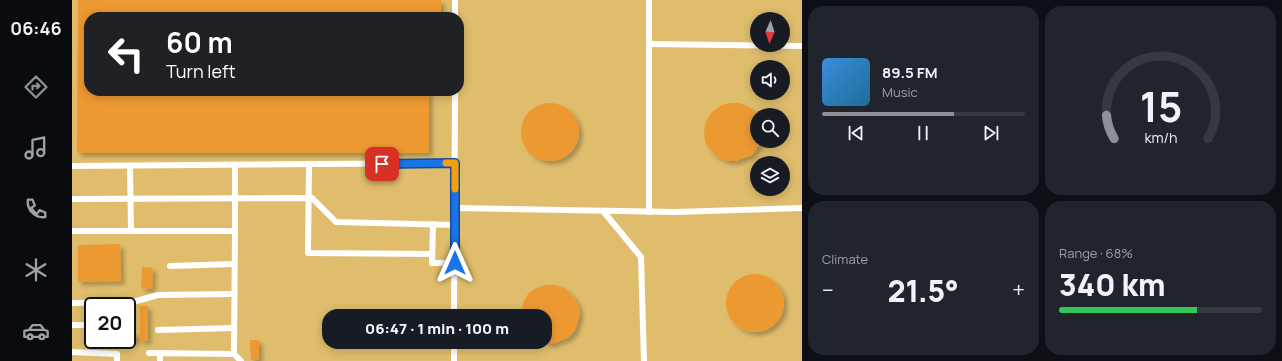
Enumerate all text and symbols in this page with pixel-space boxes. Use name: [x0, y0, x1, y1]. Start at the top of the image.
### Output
north arrow: [750, 12, 790, 52]
map controls: [750, 12, 790, 196]
text: 06:46: [10, 16, 62, 40]
text: 60 m: [166, 23, 233, 61]
icon: left: [100, 28, 152, 80]
text: Turn left: [166, 59, 236, 83]
button: sound: [750, 60, 790, 100]
text: 89.5 FM: [882, 62, 937, 83]
icon: directions: [22, 73, 50, 101]
text: 15: [1139, 77, 1182, 133]
text: Music: [882, 83, 918, 101]
button: search: [750, 108, 790, 148]
icon: previous: [845, 122, 867, 144]
icon: pause: [912, 122, 934, 144]
icon: next: [980, 122, 1002, 144]
text: km/h: [1144, 127, 1177, 146]
icon: music: [22, 134, 50, 162]
pin: [365, 147, 399, 181]
icon: arrive: [371, 153, 393, 175]
button: layers: [750, 156, 790, 196]
icon: phone: [22, 195, 50, 223]
position arrow: [434, 242, 476, 284]
text: Range · 68%: [1059, 244, 1133, 262]
text: Climate: [822, 250, 868, 268]
icon: climate: [22, 256, 50, 284]
text: 340 km: [1059, 264, 1165, 305]
text: 21.5°: [887, 270, 959, 311]
text: −: [822, 275, 834, 305]
text: +: [1012, 275, 1025, 305]
speed limit sign: 20: [84, 297, 136, 349]
icon: car: [22, 317, 50, 345]
text: 06:47 · 1 min · 100 m: [365, 318, 509, 339]

